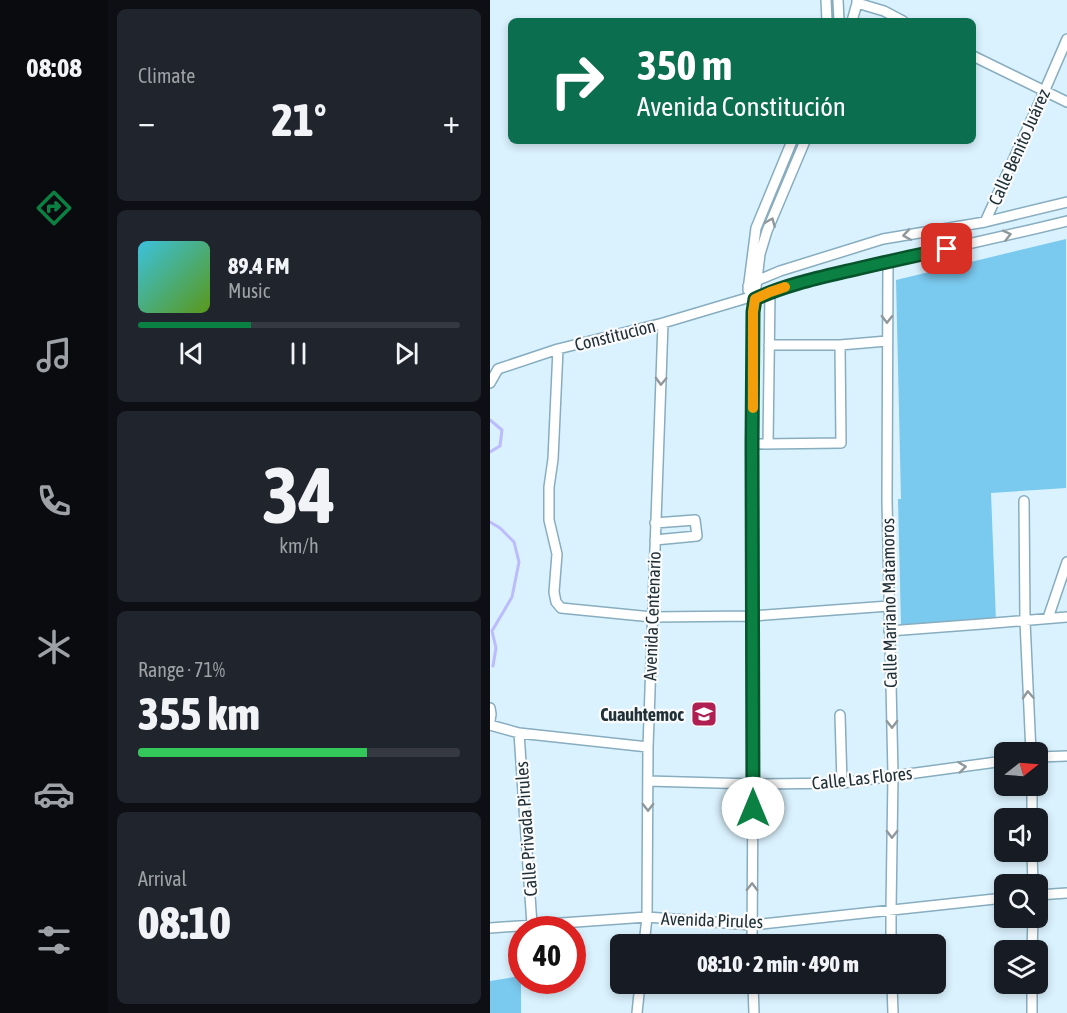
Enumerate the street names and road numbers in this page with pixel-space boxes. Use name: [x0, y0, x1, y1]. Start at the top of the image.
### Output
street label: Calle Benito Juárez: [984, 85, 1054, 208]
street label: Constitucion: [572, 315, 658, 355]
street label: Calle Mariano Matamoros: [877, 518, 901, 688]
street label: Avenida Centenario: [639, 551, 665, 681]
street label: Calle Privada Pirules: [511, 761, 541, 897]
street label: Calle Las Flores: [811, 762, 913, 794]
street label: Avenida Pirules: [661, 908, 763, 932]

